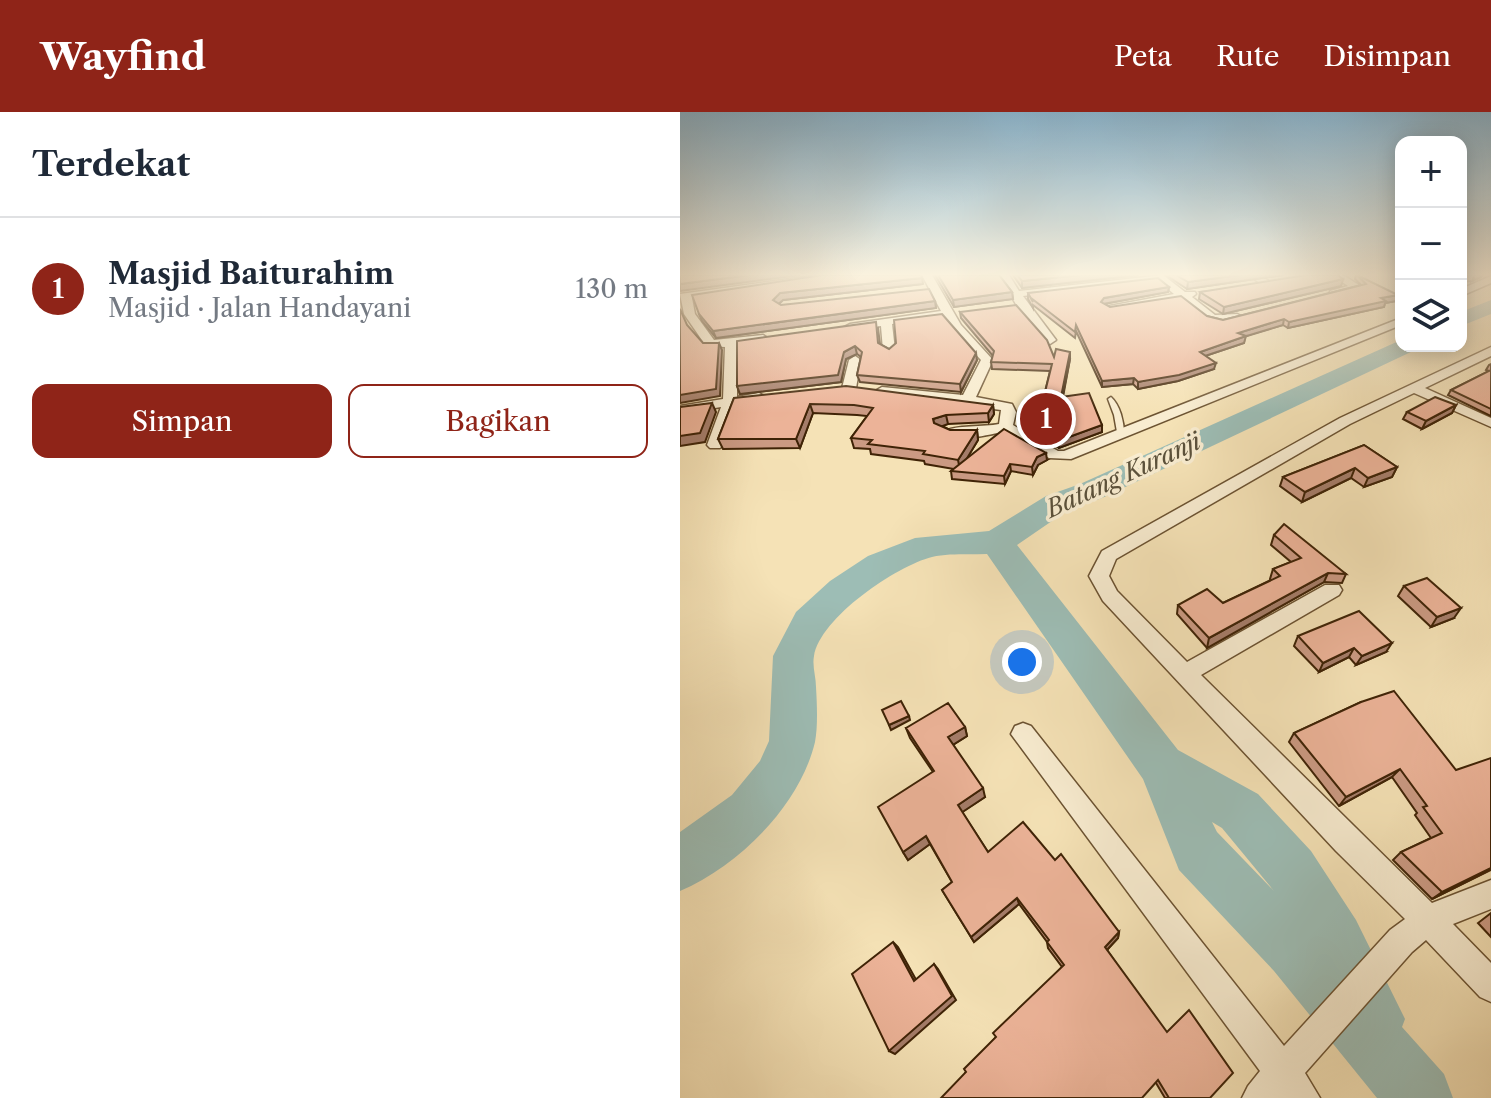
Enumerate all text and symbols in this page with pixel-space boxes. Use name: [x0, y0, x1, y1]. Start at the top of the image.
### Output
text: Wayfind: [40, 33, 206, 80]
text: Peta: [1114, 39, 1172, 73]
text: Rute: [1216, 39, 1279, 73]
text: Disimpan: [1323, 39, 1451, 73]
map controls: [1395, 136, 1467, 352]
button: +: [1395, 136, 1467, 208]
text: Terdekat: [32, 143, 190, 185]
button: −: [1395, 208, 1467, 280]
text: Masjid Baiturahim: [108, 255, 394, 292]
text: 1: [52, 273, 64, 305]
text: 130 m: [575, 273, 648, 305]
button: layers: [1395, 280, 1467, 352]
text: Masjid · Jalan Handayani: [108, 292, 411, 324]
button: Simpan: [32, 384, 332, 458]
button: Bagikan: [348, 384, 648, 458]
pin: 1: [1020, 389, 1072, 449]
water label: Batang Kuranji: [1039, 426, 1206, 524]
your location: [1002, 642, 1042, 682]

